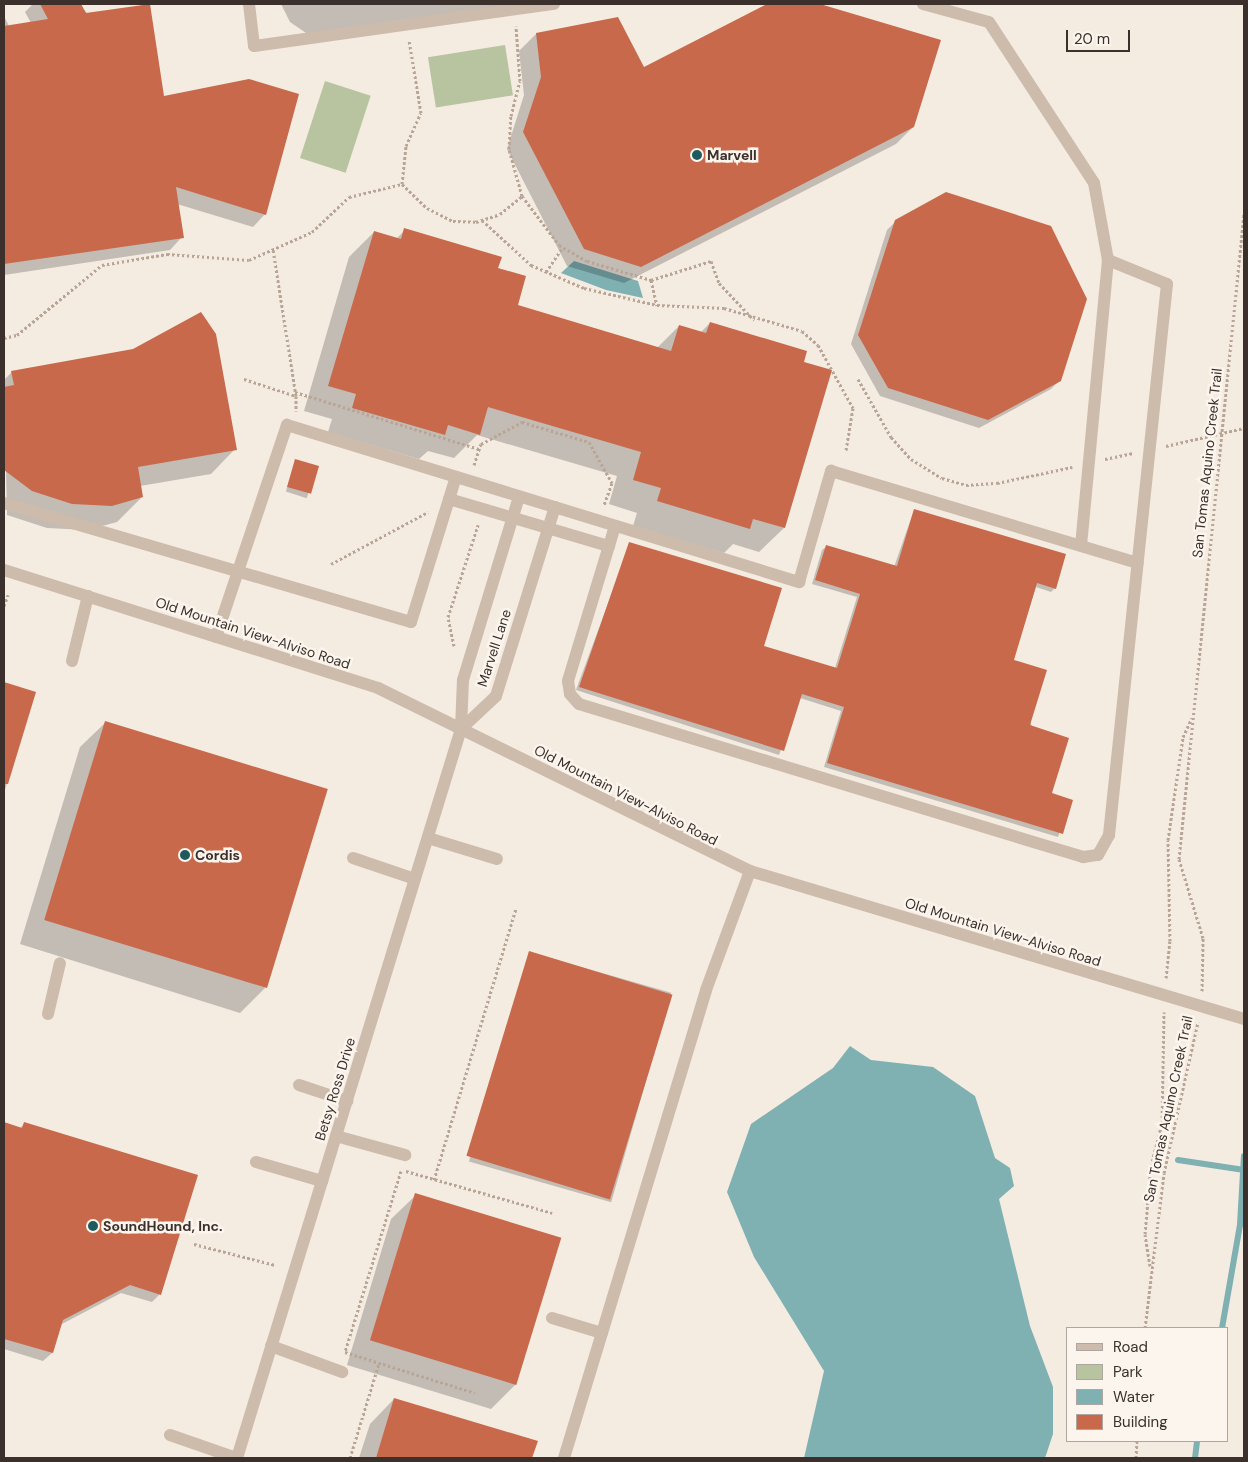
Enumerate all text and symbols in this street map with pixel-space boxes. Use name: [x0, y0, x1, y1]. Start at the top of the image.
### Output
scale bar: [1068, 20, 1132, 52]
text: 20 m: [1074, 29, 1110, 49]
place label: Marvell: [707, 147, 757, 163]
marker: Marvell: [691, 149, 703, 161]
street label: San Tomas Aquino Creek Trail: [1189, 367, 1225, 559]
street label: Old Mountain View-Alviso Road: [153, 594, 353, 672]
street label: Marvell Lane: [474, 607, 514, 689]
street label: Old Mountain View-Alviso Road: [531, 741, 721, 849]
place label: Cordis: [195, 847, 240, 863]
marker: Cordis: [179, 849, 191, 861]
street label: Old Mountain View-Alviso Road: [903, 894, 1103, 970]
street label: San Tomas Aquino Creek Trail: [1140, 1014, 1196, 1204]
street label: Betsy Ross Drive: [311, 1035, 359, 1143]
place label: SoundHound, Inc.: [103, 1218, 223, 1234]
marker: SoundHound, Inc.: [87, 1220, 99, 1232]
legend: [1066, 1327, 1228, 1442]
text: Road: [1113, 1337, 1148, 1357]
text: Park: [1113, 1362, 1143, 1382]
text: Water: [1113, 1387, 1154, 1407]
text: Building: [1113, 1412, 1168, 1432]

